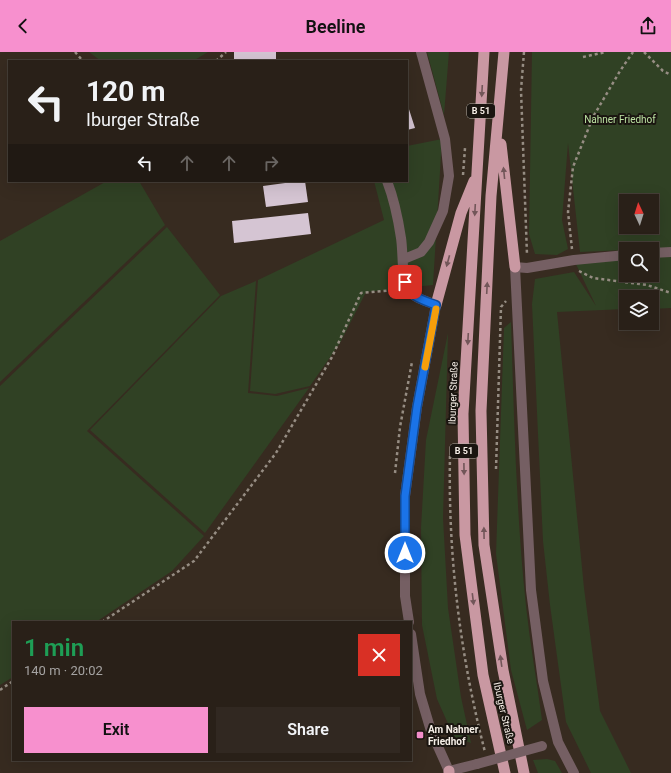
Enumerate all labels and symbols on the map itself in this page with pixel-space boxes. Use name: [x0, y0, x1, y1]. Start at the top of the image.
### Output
one-way arrow: [478, 85, 485, 97]
road number: B 51: [467, 104, 495, 118]
park label: Nahner Friedhof: [584, 114, 656, 125]
one-way arrow: [501, 167, 507, 179]
north arrow: [619, 194, 659, 234]
one-way arrow: [472, 204, 479, 216]
one-way arrow: [445, 255, 451, 267]
pin: [388, 265, 422, 299]
one-way arrow: [484, 281, 490, 294]
one-way arrow: [464, 333, 471, 345]
street label: Iburger Straße: [446, 361, 460, 425]
road number: B 51: [450, 444, 478, 458]
one-way arrow: [461, 463, 467, 476]
one-way arrow: [481, 526, 487, 539]
position arrow: [384, 532, 426, 574]
one-way arrow: [470, 593, 476, 605]
one-way arrow: [498, 655, 504, 667]
street label: Iburger Straße: [492, 681, 516, 745]
place label: Am Nahner Friedhof: [428, 724, 479, 747]
marker: Am Nahner Friedhof: [415, 730, 425, 740]

